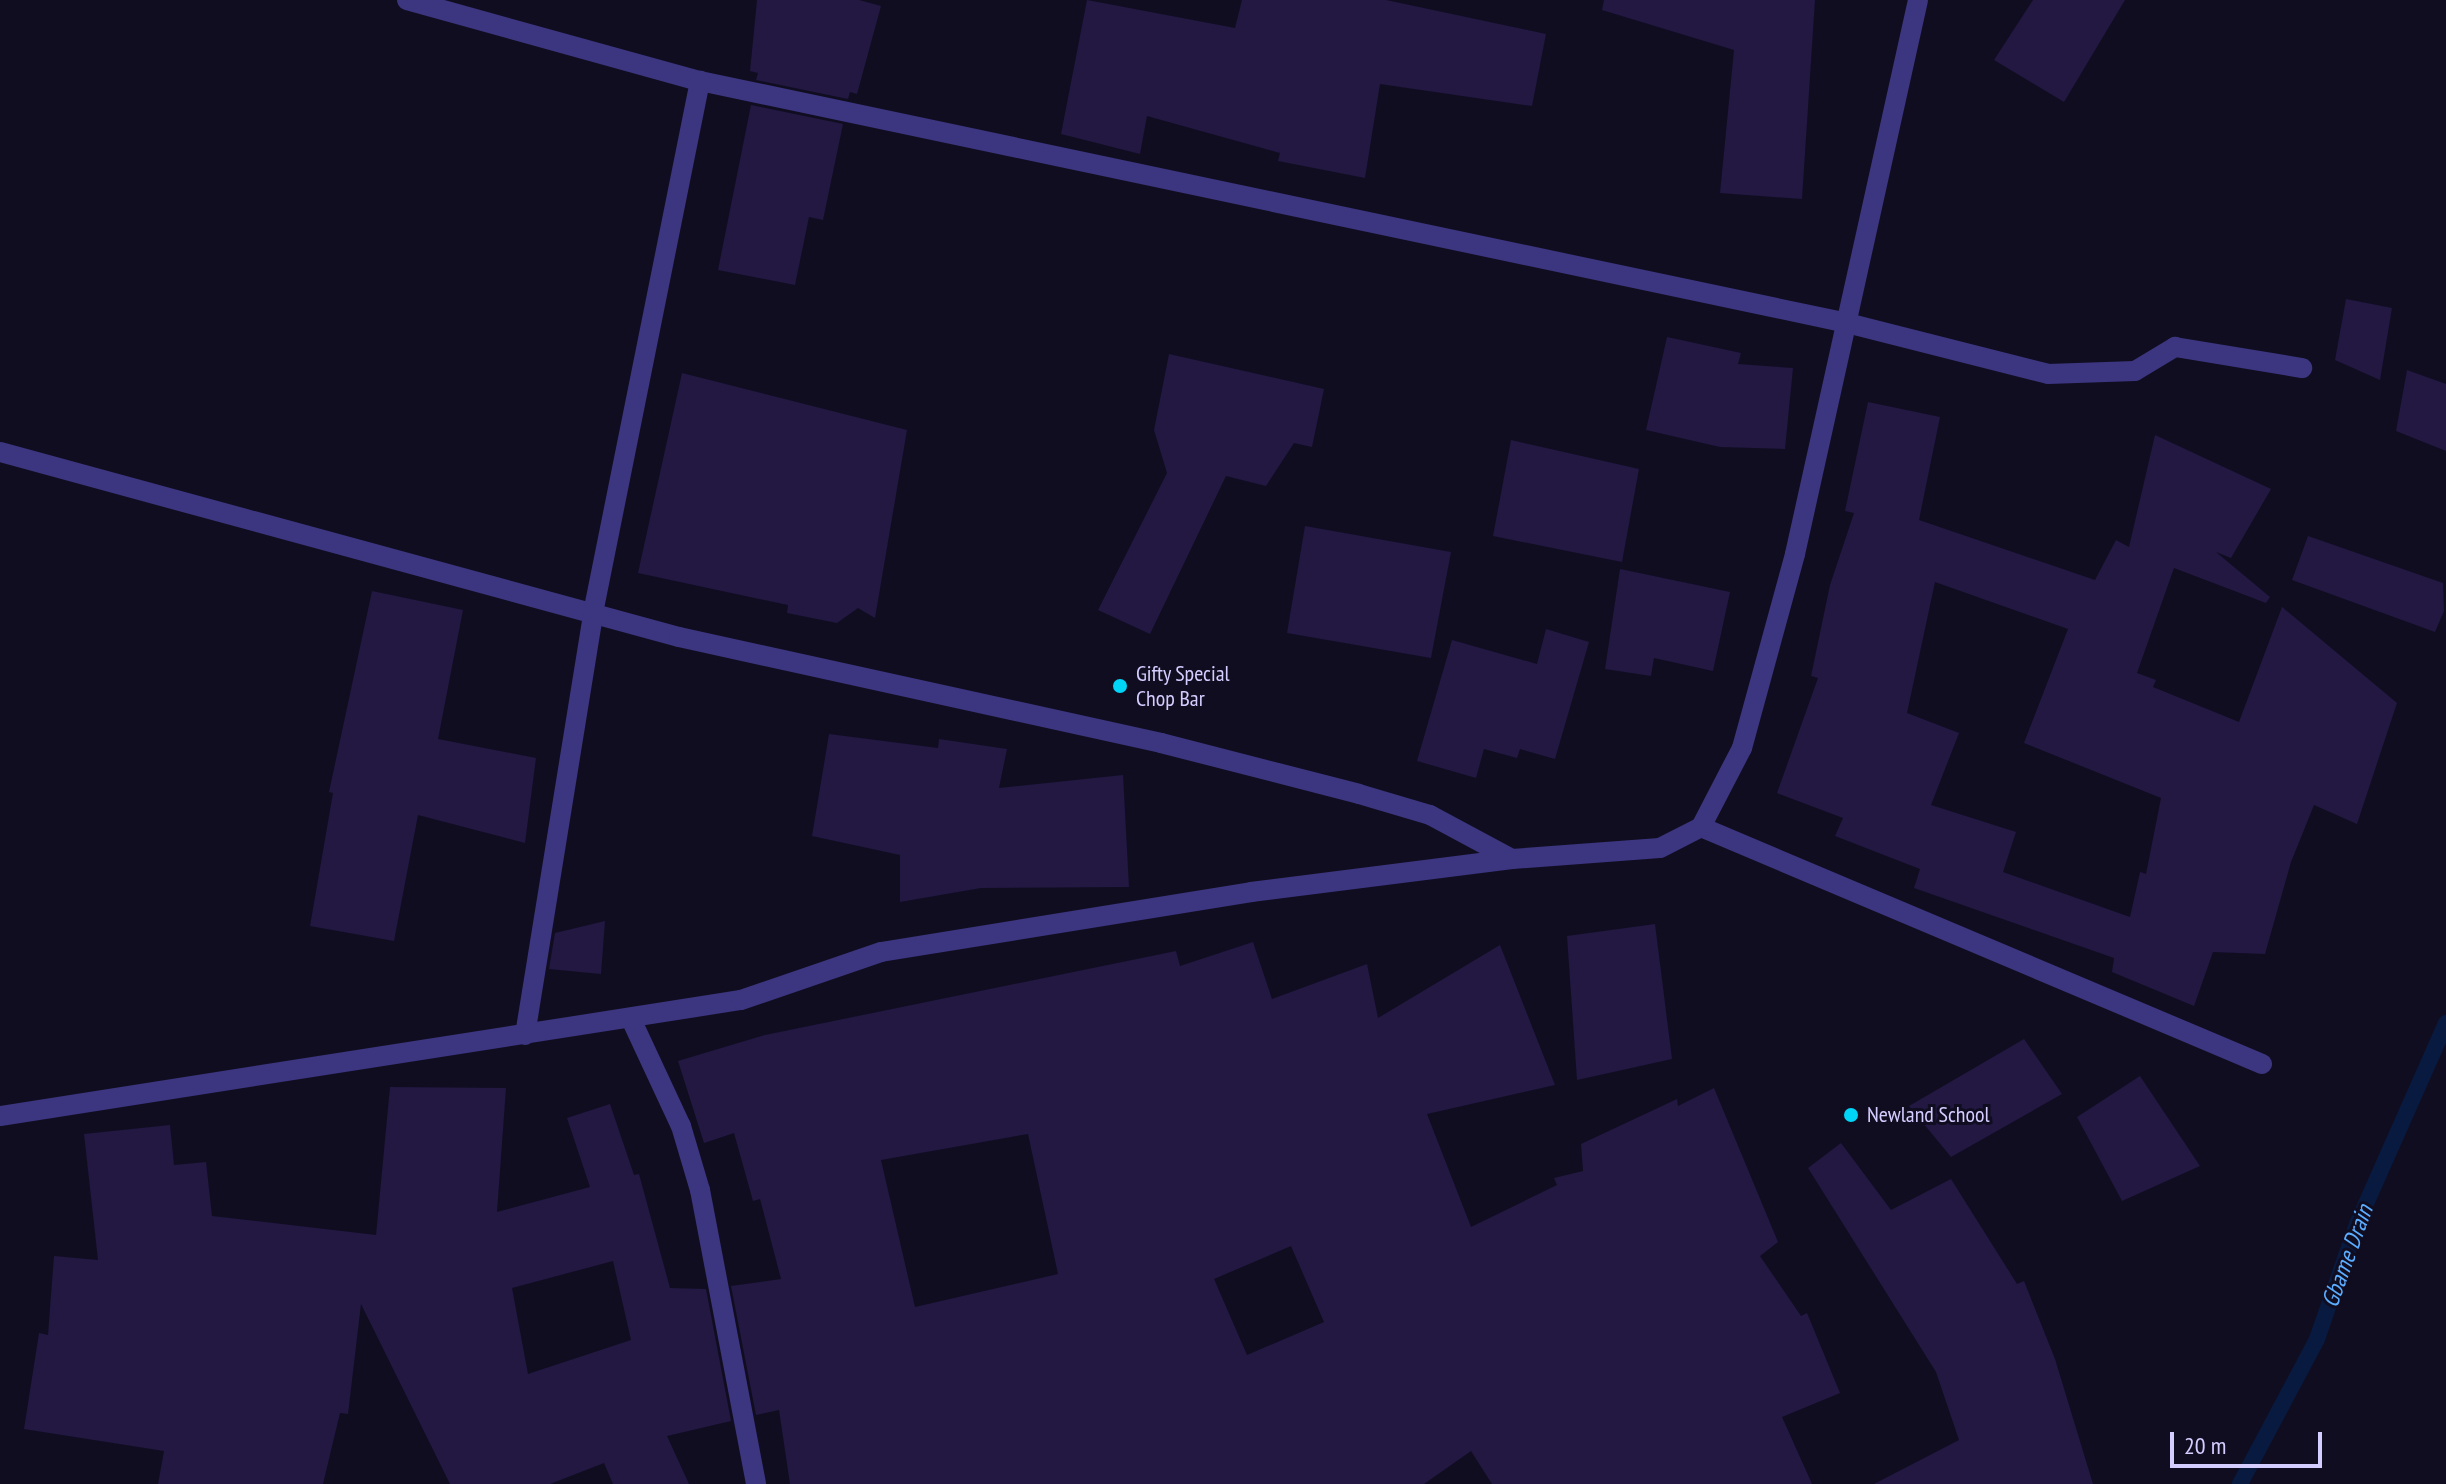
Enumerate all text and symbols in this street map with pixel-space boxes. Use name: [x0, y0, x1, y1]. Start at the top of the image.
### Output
place label: Gifty Special Chop Bar: [1136, 660, 1230, 712]
marker: Gifty Special Chop Bar: [1111, 677, 1129, 695]
place label: Newland School: [1867, 1102, 1990, 1128]
marker: Newland School: [1842, 1106, 1860, 1124]
water label: Gbame Drain: [2315, 1201, 2379, 1311]
scale bar: [2174, 1416, 2326, 1466]
text: 20 m: [2184, 1430, 2226, 1461]

